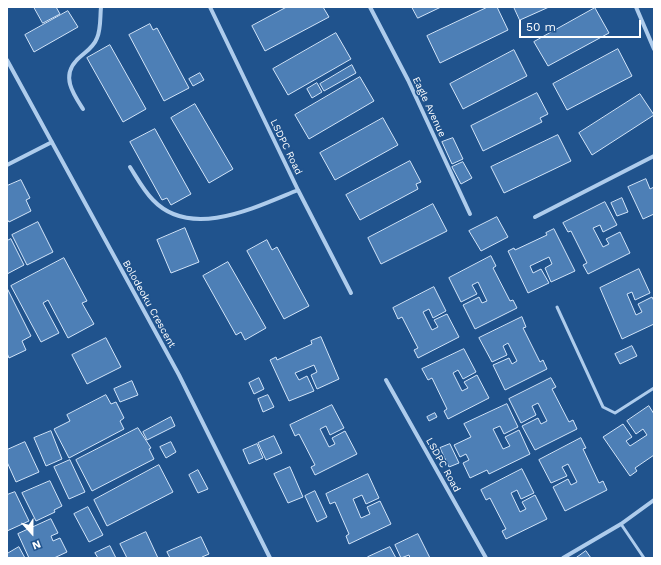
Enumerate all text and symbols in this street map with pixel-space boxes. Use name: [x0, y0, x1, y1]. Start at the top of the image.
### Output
scale bar: [521, 12, 643, 38]
text: 50 m: [526, 20, 556, 34]
street label: Eagle Avenue: [410, 75, 448, 139]
street label: LSDPC Road: [267, 117, 305, 177]
street label: Bolodeoku Crescent: [120, 258, 178, 350]
street label: LSDPC Road: [423, 436, 463, 494]
north arrow: [12, 513, 52, 553]
text: N: [30, 537, 43, 552]

